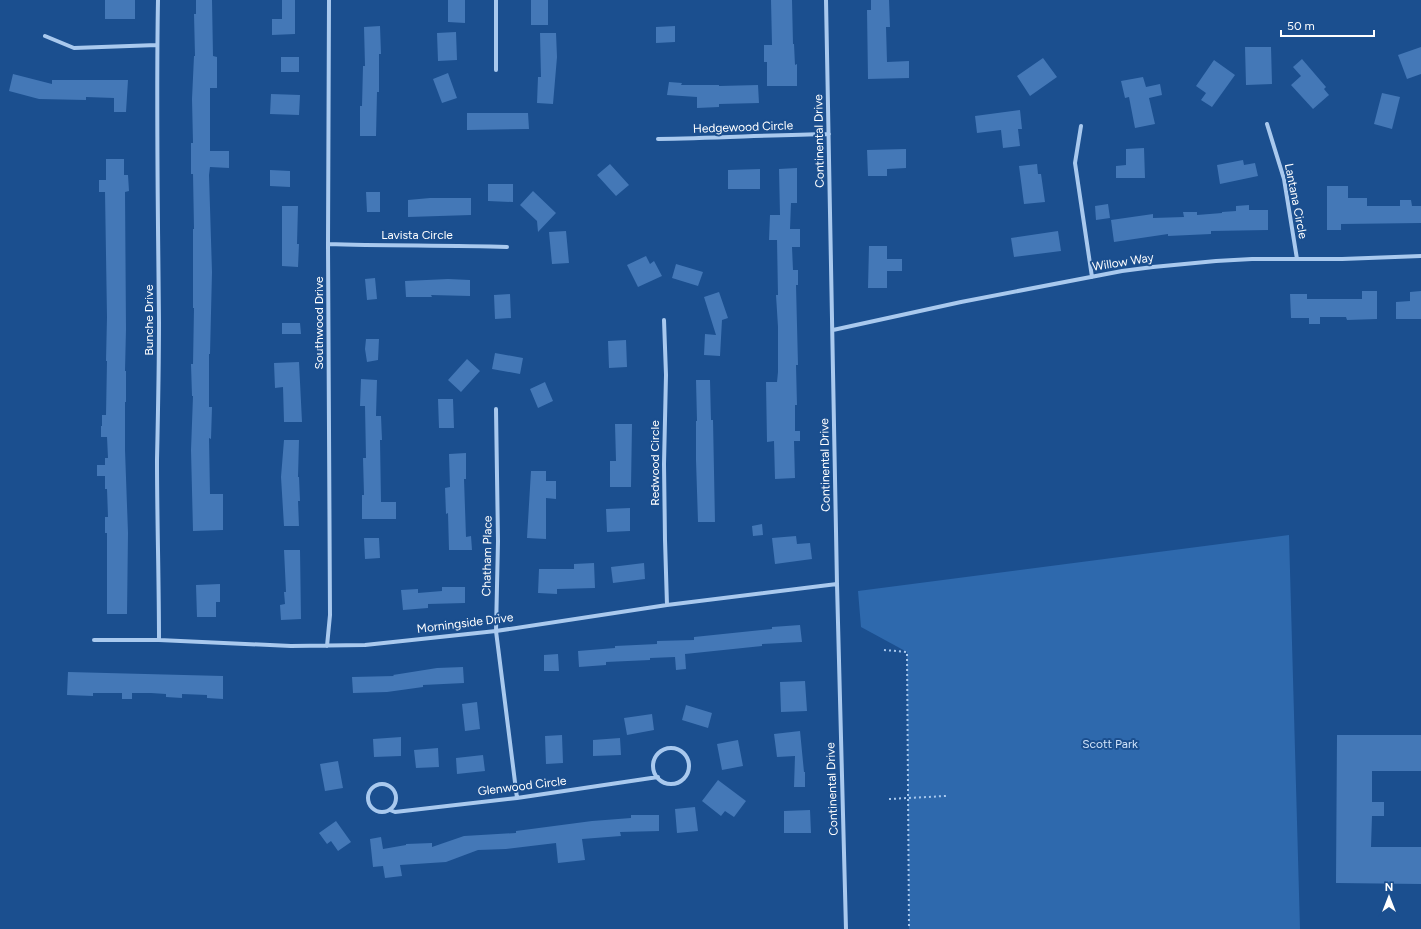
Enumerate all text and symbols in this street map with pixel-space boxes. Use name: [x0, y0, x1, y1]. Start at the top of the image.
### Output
scale bar: [1281, 12, 1374, 38]
text: 50 m: [1287, 19, 1315, 33]
street label: Continental Drive: [811, 94, 827, 188]
street label: Hedgewood Circle: [693, 118, 794, 136]
street label: Lantana Circle: [1282, 162, 1310, 240]
street label: Lavista Circle: [381, 228, 453, 242]
street label: Willow Way: [1091, 250, 1155, 274]
street label: Southwood Drive: [312, 276, 326, 370]
street label: Bunche Drive: [142, 284, 156, 356]
street label: Continental Drive: [817, 418, 833, 512]
street label: Redwood Circle: [648, 420, 662, 506]
street label: Chatham Place: [479, 515, 495, 596]
street label: Morningside Drive: [416, 610, 514, 636]
park label: Scott Park: [1082, 737, 1138, 751]
street label: Continental Drive: [823, 742, 841, 836]
street label: Glenwood Circle: [477, 774, 568, 798]
north arrow: [1369, 877, 1409, 917]
text: N: [1385, 881, 1393, 894]

